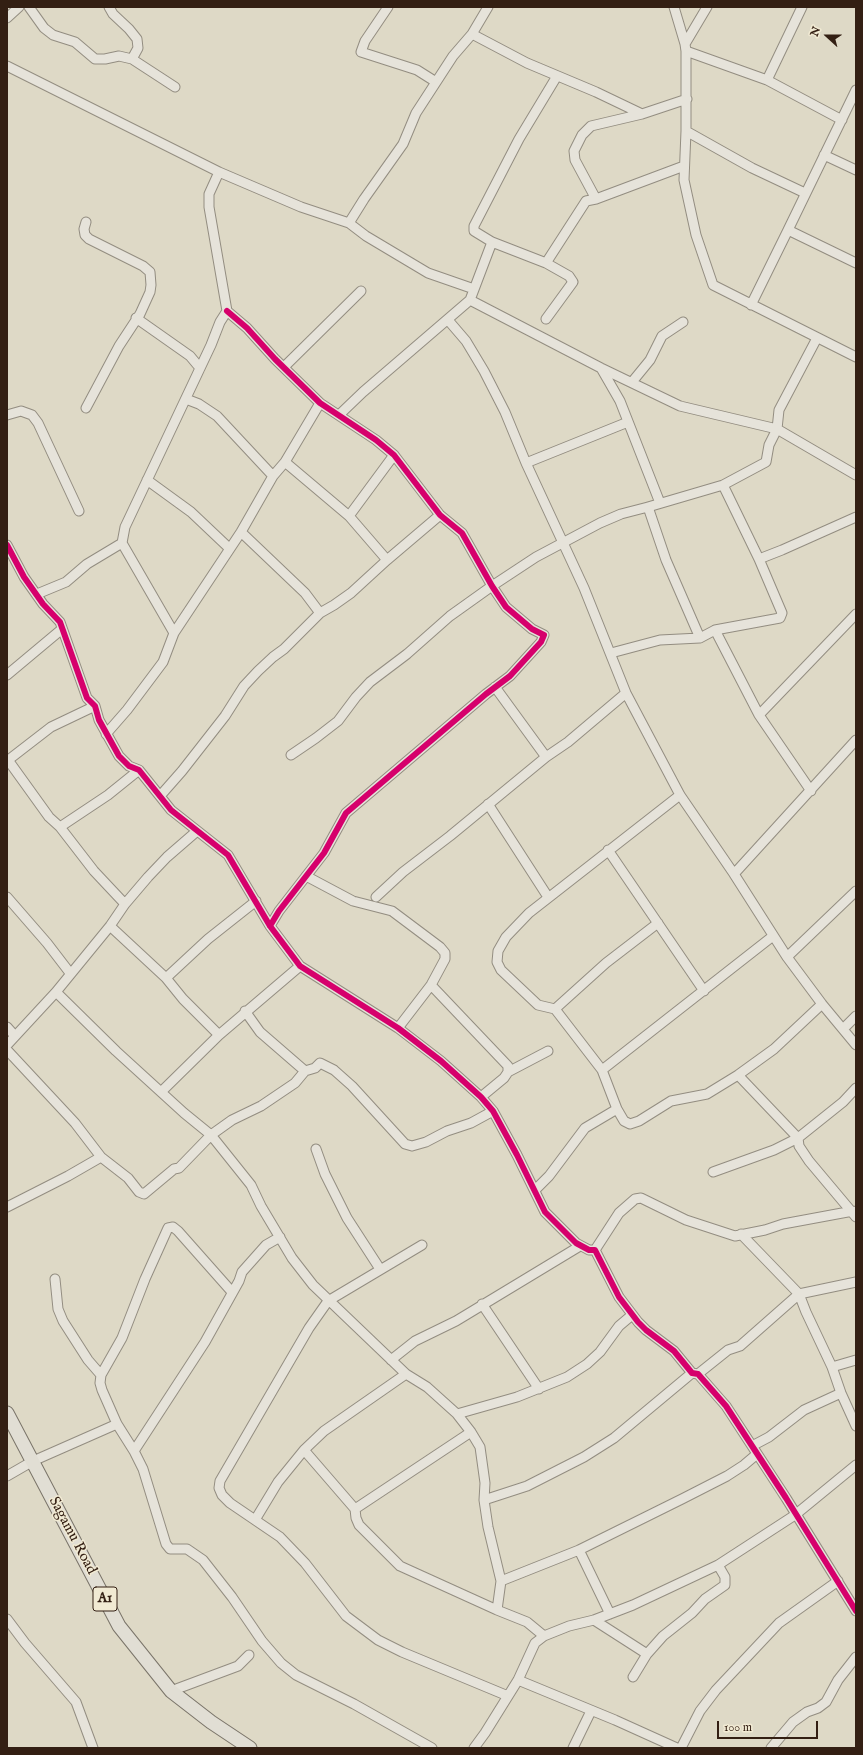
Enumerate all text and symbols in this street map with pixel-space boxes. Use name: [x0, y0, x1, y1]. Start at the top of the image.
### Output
north arrow: [807, 16, 847, 56]
text: N: [808, 25, 824, 39]
street label: Sagamu Road: [44, 1494, 100, 1578]
road number: A1: [93, 1587, 117, 1611]
scale bar: [719, 1713, 820, 1739]
text: 100 m: [724, 1720, 752, 1735]

